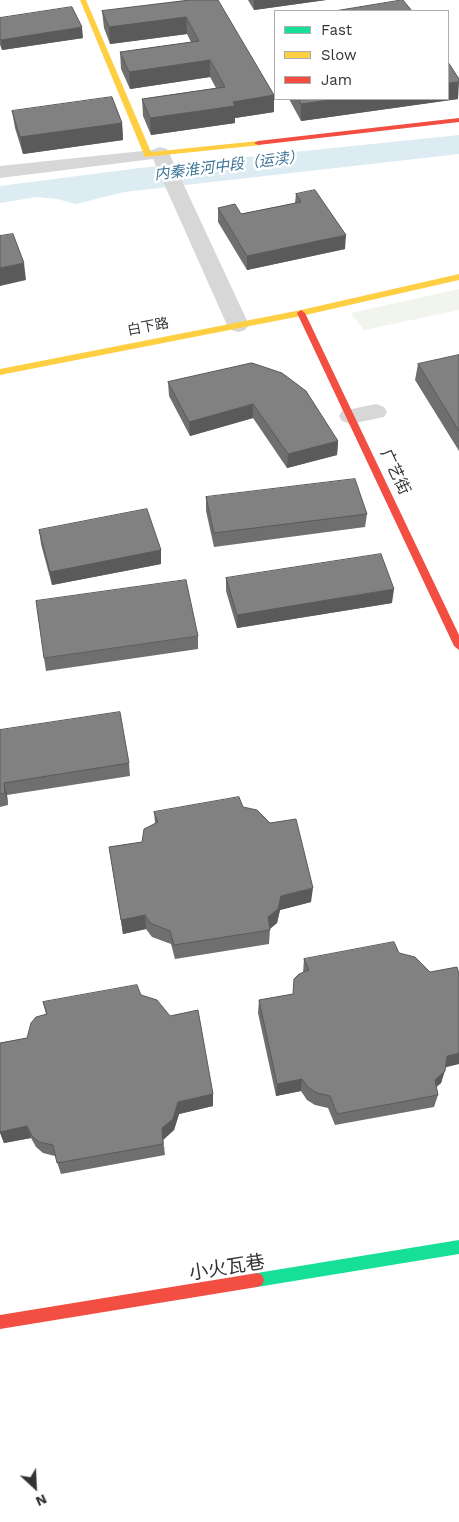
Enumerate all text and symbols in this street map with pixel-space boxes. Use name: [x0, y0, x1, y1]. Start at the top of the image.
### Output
legend: [274, 10, 449, 100]
text: Fast: [321, 21, 352, 39]
text: Slow: [321, 46, 357, 64]
text: Jam: [321, 71, 352, 89]
water label: 内秦淮河中段（运渎）: [153, 148, 305, 184]
street label: 白下路: [126, 315, 170, 339]
street label: 广艺街: [376, 446, 414, 498]
street label: 小火瓦巷: [188, 1251, 266, 1285]
north arrow: [10, 1462, 60, 1512]
text: N: [33, 1491, 49, 1510]

